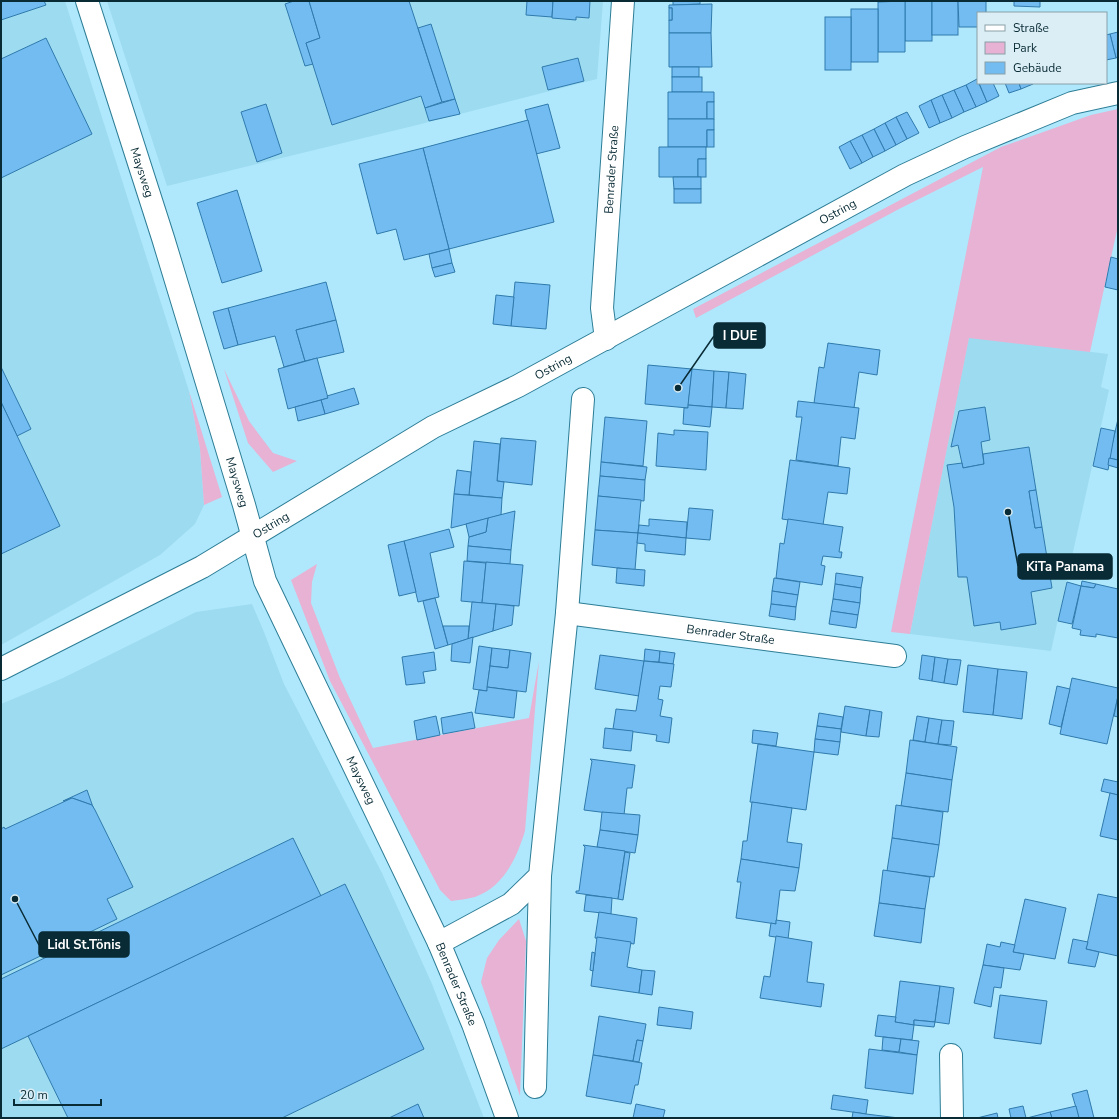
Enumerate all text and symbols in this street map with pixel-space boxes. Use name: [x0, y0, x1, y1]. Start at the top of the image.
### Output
legend: [977, 12, 1107, 84]
text: Straße: [1013, 20, 1049, 36]
text: Park: [1013, 40, 1038, 56]
text: Gebäude: [1013, 60, 1062, 76]
street label: Benrader Straße: [600, 125, 622, 214]
street label: Maysweg: [126, 145, 157, 199]
street label: Ostring: [816, 195, 859, 228]
callout: I DUE: [714, 323, 765, 348]
text: I DUE: [723, 327, 757, 345]
street label: Ostring: [532, 350, 575, 383]
street label: Maysweg: [222, 455, 252, 509]
street label: Ostring: [250, 508, 292, 542]
callout: KiTa Panama: [1018, 554, 1112, 579]
text: KiTa Panama: [1026, 558, 1104, 576]
street label: Benrader Straße: [686, 621, 776, 648]
street label: Maysweg: [342, 754, 379, 807]
callout: Lidl St.Tönis: [39, 932, 129, 957]
text: Lidl St.Tönis: [47, 936, 121, 954]
street label: Benrader Straße: [432, 940, 481, 1028]
scale bar: [14, 1081, 101, 1107]
text: 20 m: [20, 1087, 48, 1103]

